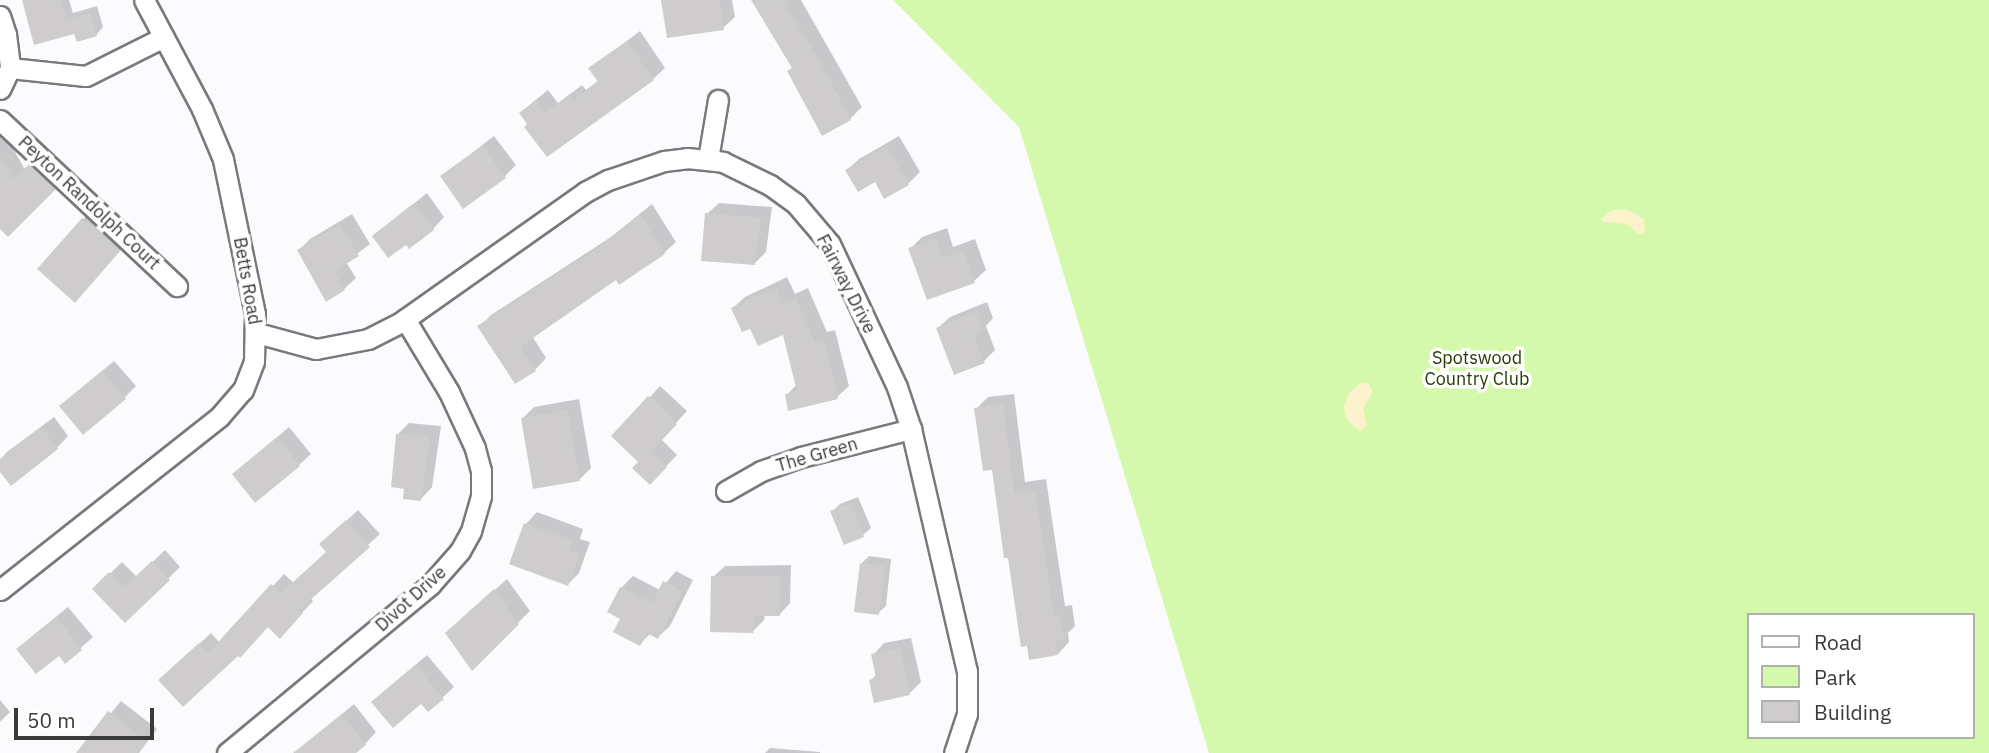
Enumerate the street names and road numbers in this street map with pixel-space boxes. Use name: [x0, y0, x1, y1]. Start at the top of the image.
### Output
street label: Peyton Randolph Court: [14, 132, 164, 274]
street label: Fairway Drive: [812, 231, 880, 337]
street label: Betts Road: [229, 236, 265, 326]
street label: The Green: [774, 433, 860, 477]
street label: Divot Drive: [371, 562, 451, 636]

